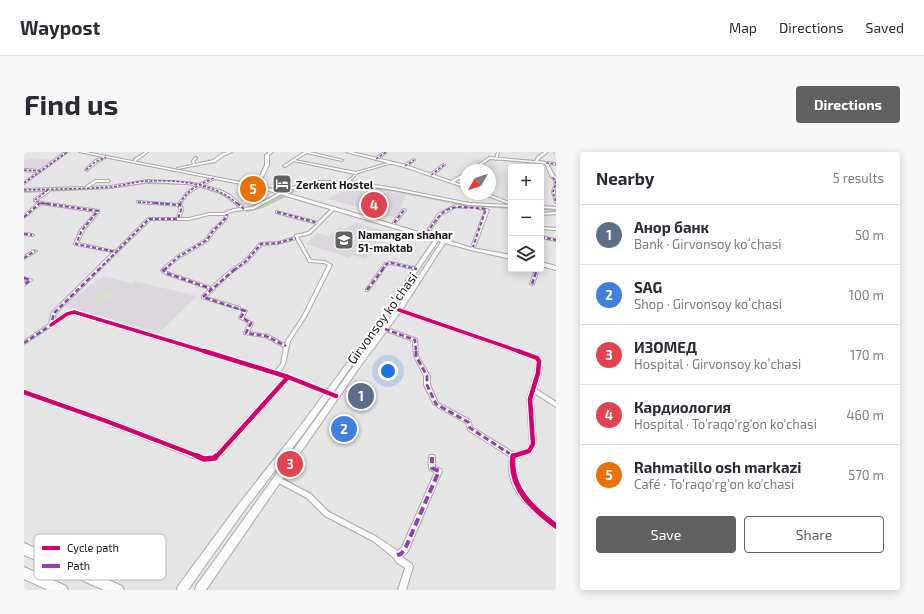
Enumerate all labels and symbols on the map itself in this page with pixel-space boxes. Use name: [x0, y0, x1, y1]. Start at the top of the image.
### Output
north arrow: [460, 164, 496, 200]
hotel icon: Zerkent Hostel: [271, 173, 293, 195]
pin: 5: [240, 174, 266, 204]
place label: Zerkent Hostel: [296, 178, 374, 191]
pin: 4: [361, 190, 387, 220]
place label: Namangan shahar 51-maktab: [358, 228, 453, 254]
school or university icon: Namangan shahar 51-maktab: [333, 229, 355, 251]
street label: Girvonsoy koʻchasi: [343, 269, 421, 367]
your location: [378, 361, 398, 381]
pin: 1: [348, 381, 374, 411]
pin: 2: [331, 414, 357, 444]
pin: 3: [277, 449, 303, 479]
legend: [34, 534, 166, 580]
text: Cycle path: [67, 541, 119, 554]
text: Path: [67, 559, 90, 572]

